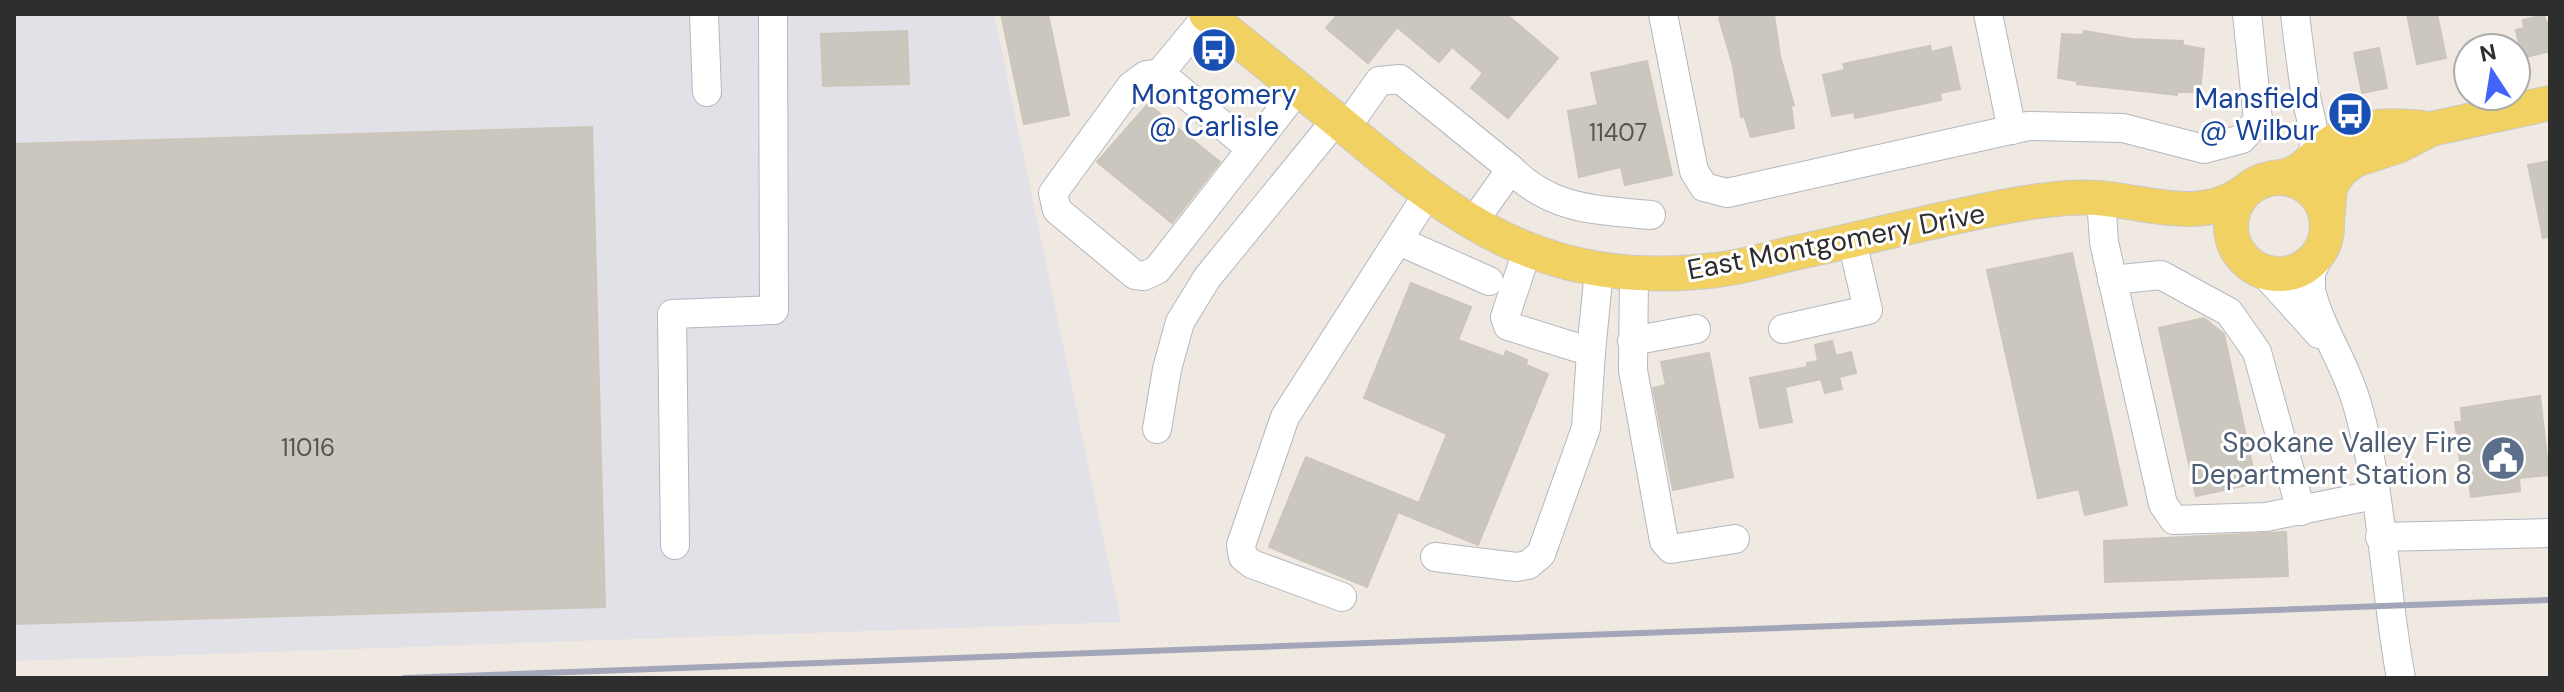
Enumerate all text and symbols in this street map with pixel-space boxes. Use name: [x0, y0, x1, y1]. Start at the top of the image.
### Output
bus stop icon: Montgomery @ Carlisle: [1190, 26, 1238, 74]
north arrow: [2452, 32, 2532, 112]
text: N: [2477, 37, 2499, 69]
place label: Montgomery @ Carlisle: [1131, 76, 1297, 145]
place label: Mansfield @ Wilbur: [2195, 80, 2319, 149]
bus stop icon: Mansfield @ Wilbur: [2326, 90, 2374, 138]
house number: 11407: [1589, 117, 1647, 148]
street label: East Montgomery Drive: [1684, 194, 1988, 288]
place label: Spokane Valley Fire Department Station 8: [2190, 424, 2472, 493]
house number: 11016: [281, 432, 335, 463]
public building icon: Spokane Valley Fire Department Station 8: [2479, 434, 2527, 482]

